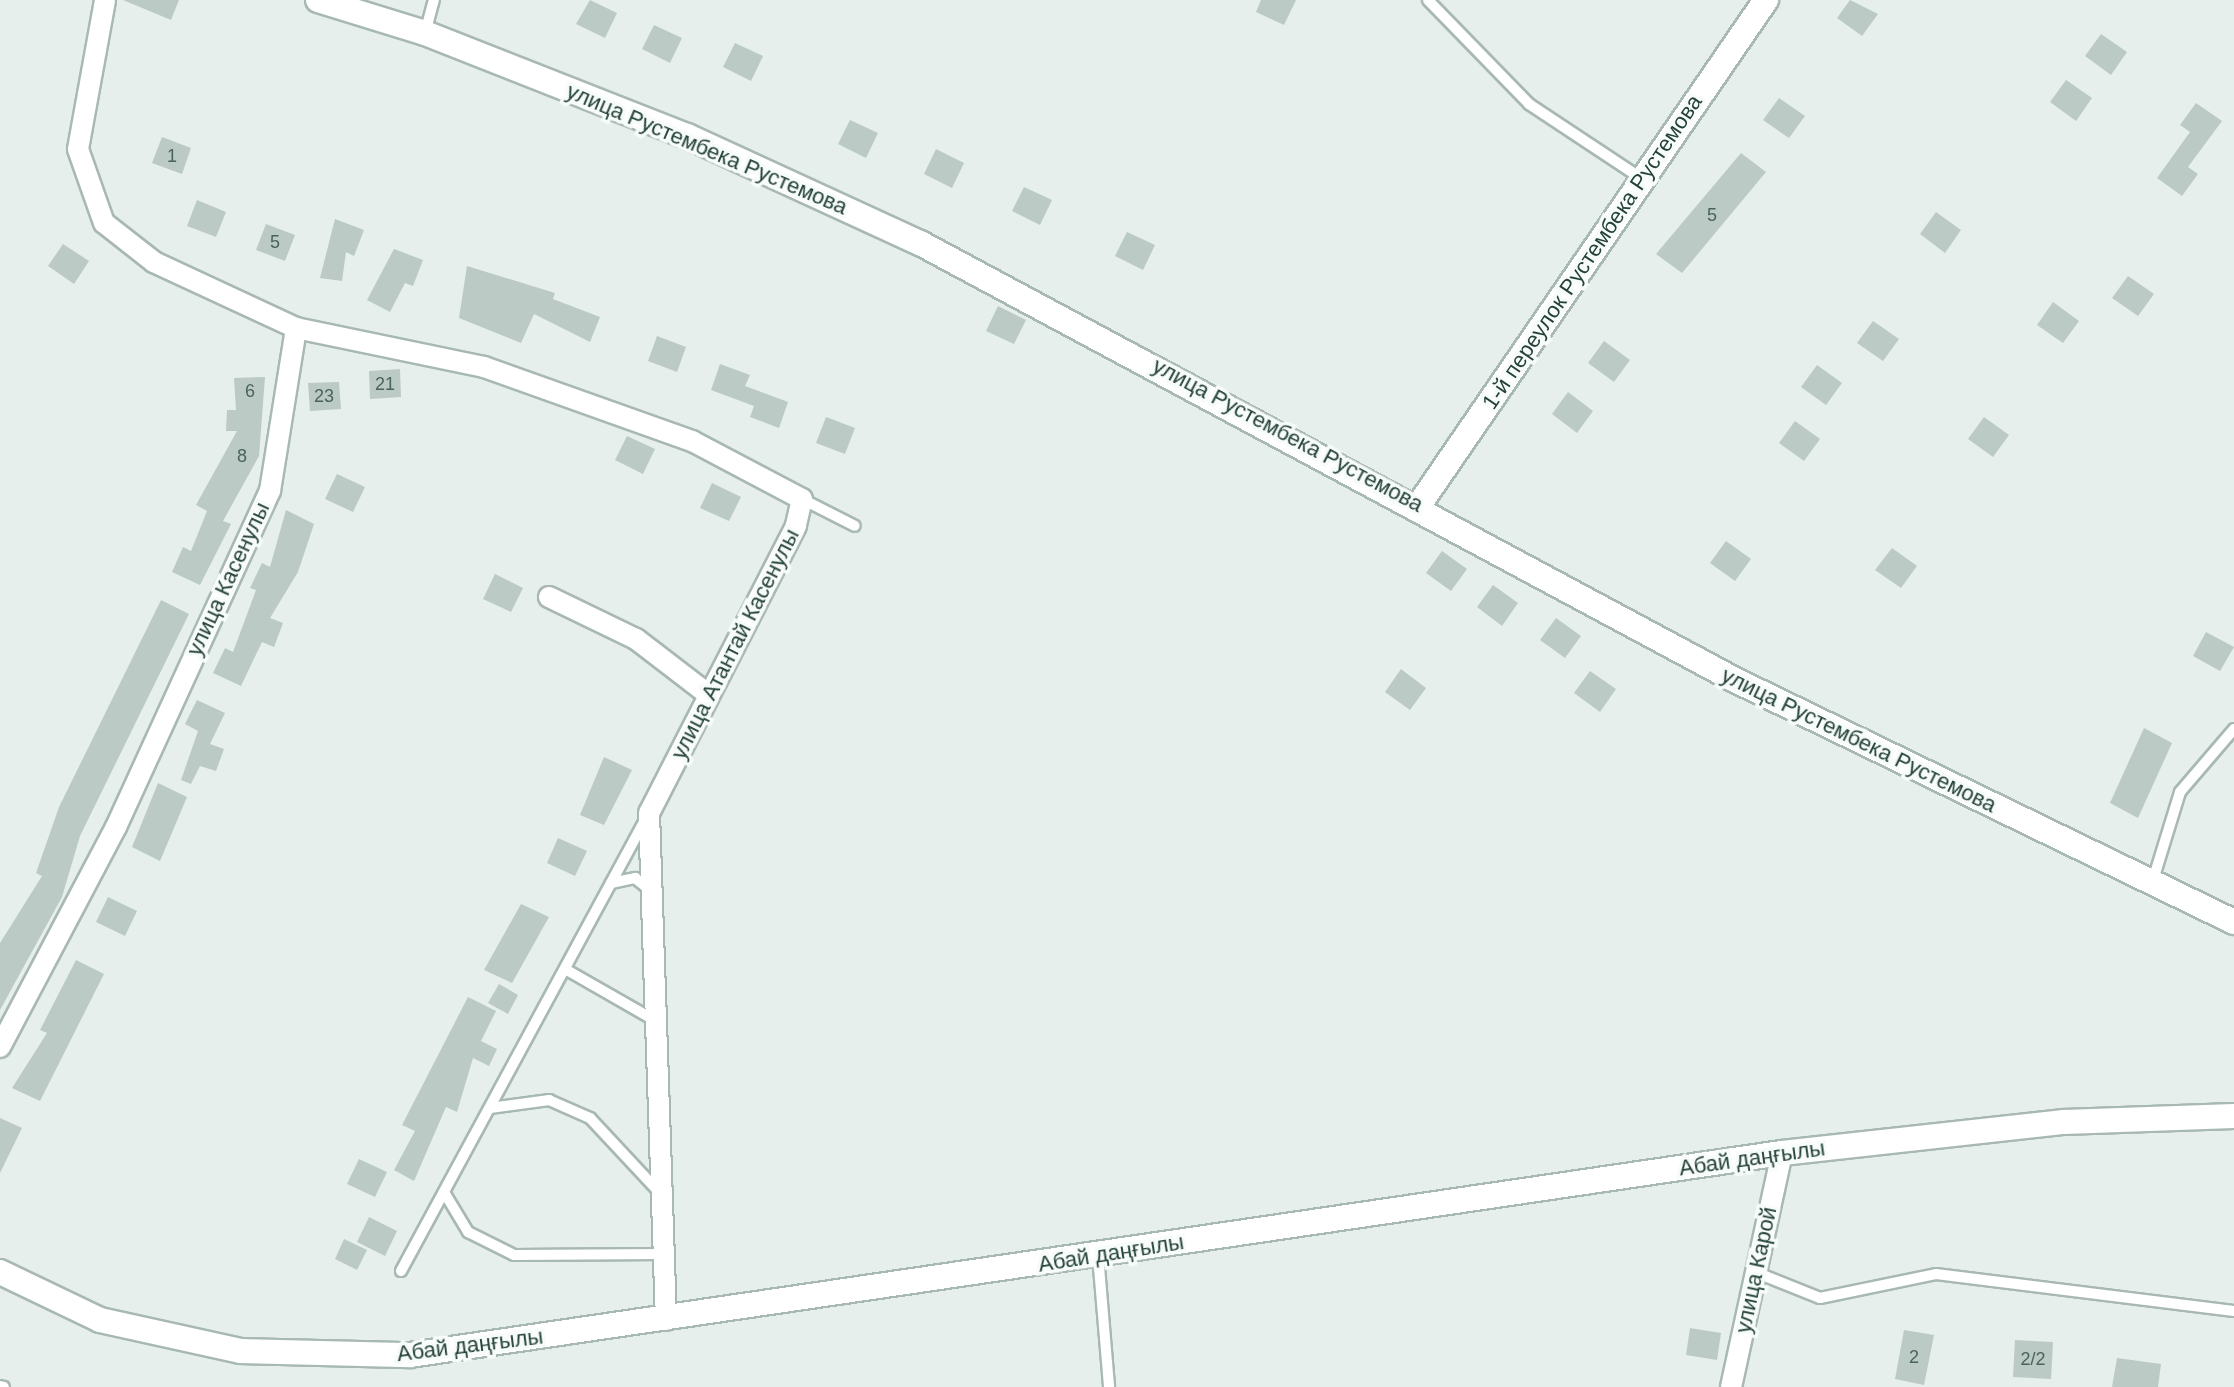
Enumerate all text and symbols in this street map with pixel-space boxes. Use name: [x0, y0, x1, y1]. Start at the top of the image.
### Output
street label: улица Рустембека Рустемова: [563, 78, 851, 220]
street label: 1-й переулок Рустембека Рустемова: [1477, 90, 1707, 414]
house number: 1: [167, 145, 177, 167]
house number: 5: [1707, 204, 1717, 226]
house number: 5: [270, 231, 280, 253]
street label: улица Рустембека Рустемова: [1148, 352, 1428, 518]
house number: 21: [375, 373, 395, 395]
house number: 6: [245, 380, 255, 402]
house number: 23: [314, 385, 334, 407]
house number: 8: [237, 445, 247, 467]
street label: улица Касенулы: [181, 498, 275, 660]
street label: улица Атантай Касенулы: [665, 524, 805, 764]
street label: улица Рустембека Рустемова: [1717, 662, 2001, 818]
street label: Абай даңғылы: [1677, 1135, 1827, 1181]
street label: улица Карой: [1730, 1204, 1782, 1336]
street label: Абай даңғылы: [1036, 1228, 1186, 1278]
street label: Абай даңғылы: [395, 1323, 545, 1367]
house number: 2: [1909, 1346, 1919, 1368]
house number: 2/2: [2020, 1348, 2046, 1370]

